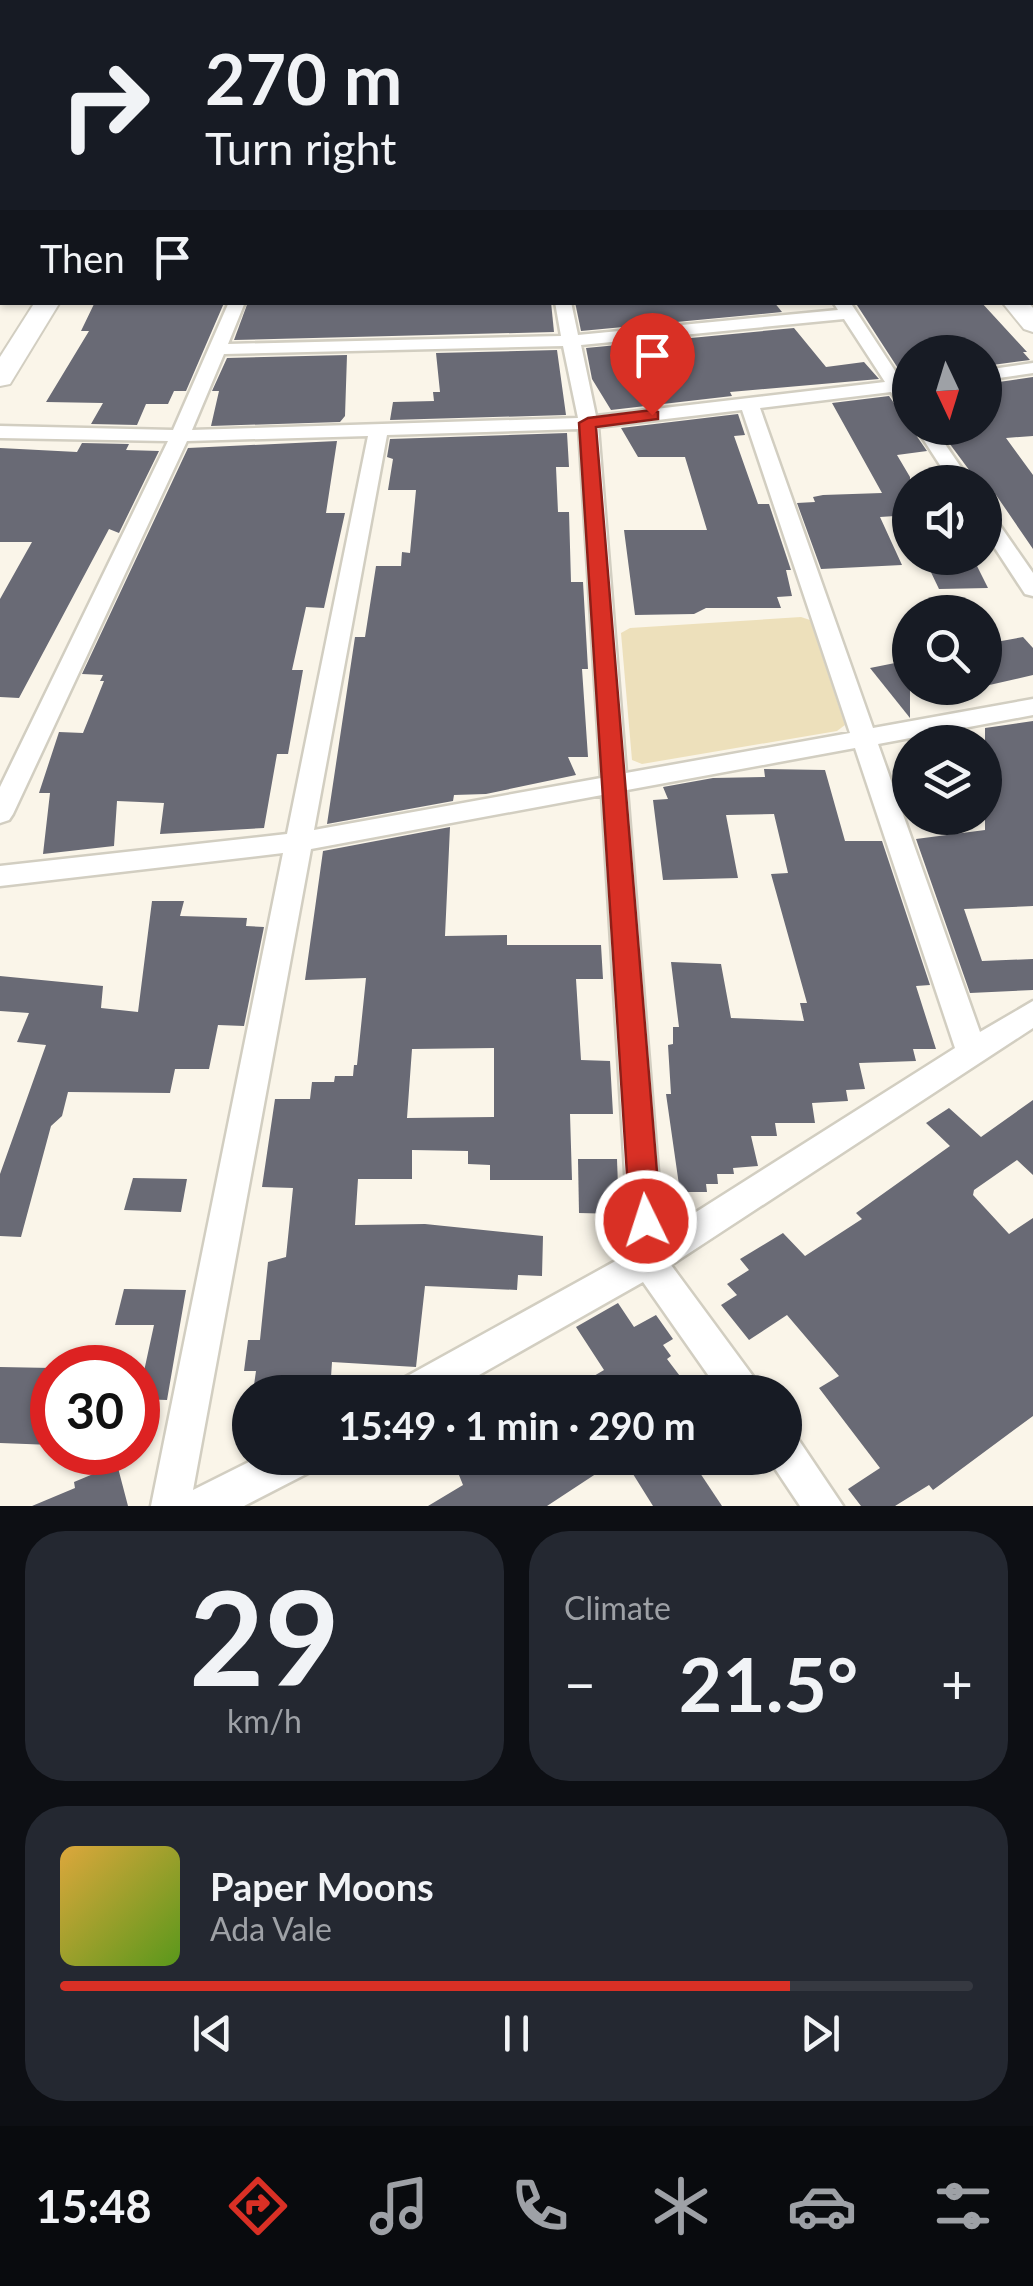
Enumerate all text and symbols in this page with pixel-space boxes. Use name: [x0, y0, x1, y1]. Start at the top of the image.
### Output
text: 270 m: [205, 36, 402, 120]
icon: right: [40, 40, 170, 170]
text: Turn right: [205, 121, 396, 175]
icon: arrive: [145, 230, 200, 285]
text: Then: [40, 235, 125, 281]
pin: [610, 313, 695, 416]
icon: arrive: [625, 328, 680, 383]
north arrow: [892, 335, 1002, 445]
map controls: [892, 335, 1002, 835]
button: sound: [892, 465, 1002, 575]
button: search: [892, 595, 1002, 705]
button: layers: [892, 725, 1002, 835]
position arrow: [594, 1169, 698, 1273]
speed limit sign: 30: [30, 1345, 160, 1475]
text: 15:49 · 1 min · 290 m: [338, 1402, 696, 1448]
text: 29: [189, 1558, 340, 1714]
text: Climate: [564, 1588, 671, 1627]
text: 21.5°: [679, 1638, 858, 1728]
text: −: [564, 1650, 596, 1716]
text: +: [941, 1650, 973, 1716]
text: km/h: [227, 1701, 302, 1740]
text: Paper Moons: [210, 1863, 434, 1909]
text: Ada Vale: [210, 1909, 332, 1948]
icon: previous: [185, 2006, 240, 2061]
icon: pause: [489, 2006, 544, 2061]
icon: next: [793, 2006, 848, 2061]
icon: directions: [223, 2171, 293, 2241]
icon: music: [364, 2171, 434, 2241]
icon: phone: [505, 2171, 575, 2241]
icon: climate: [646, 2171, 716, 2241]
icon: car: [787, 2171, 857, 2241]
icon: filters: [928, 2171, 998, 2241]
text: 15:48: [36, 2179, 152, 2233]

